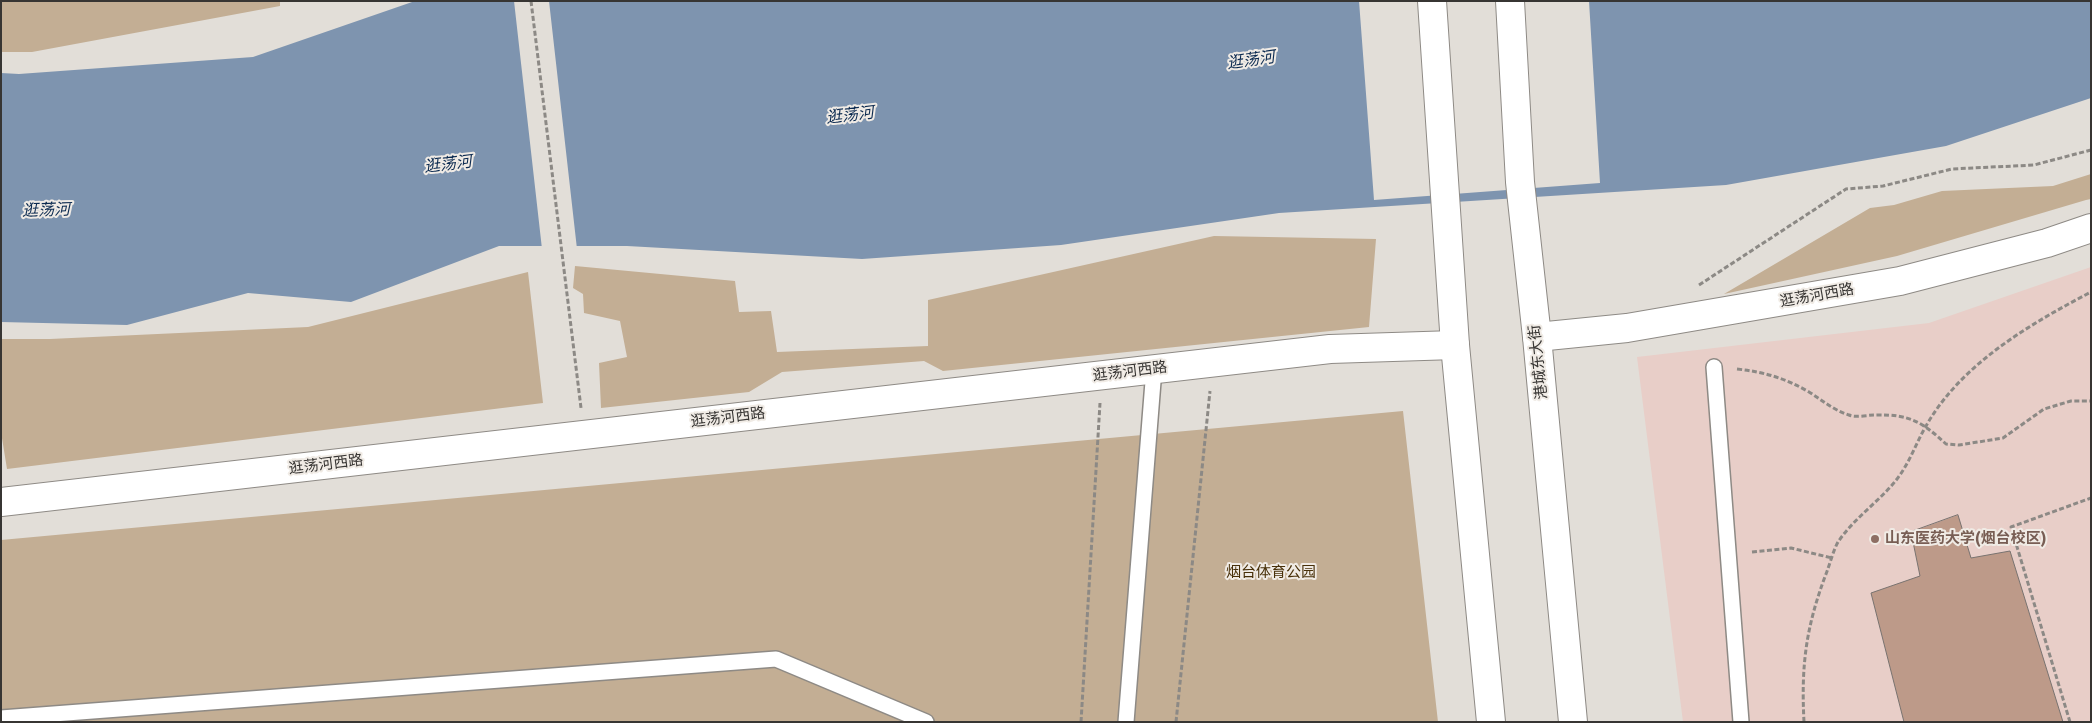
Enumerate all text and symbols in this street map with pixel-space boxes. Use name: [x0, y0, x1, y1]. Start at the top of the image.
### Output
water label: 逛荡河: [1226, 48, 1276, 74]
water label: 逛荡河: [825, 104, 875, 128]
water label: 逛荡河: [423, 153, 473, 177]
water label: 逛荡河: [22, 201, 70, 221]
street label: 逛荡河西路: [1779, 281, 1855, 311]
street label: 港城东大街: [1526, 324, 1552, 400]
street label: 逛荡河西路: [1092, 358, 1168, 386]
street label: 逛荡河西路: [690, 404, 766, 432]
street label: 逛荡河西路: [288, 451, 364, 479]
place label: 山东医药大学(烟台校区): [1885, 530, 2046, 548]
marker: 山东医药大学(烟台校区): [1869, 533, 1881, 545]
park label: 烟台体育公园: [1226, 564, 1316, 582]

